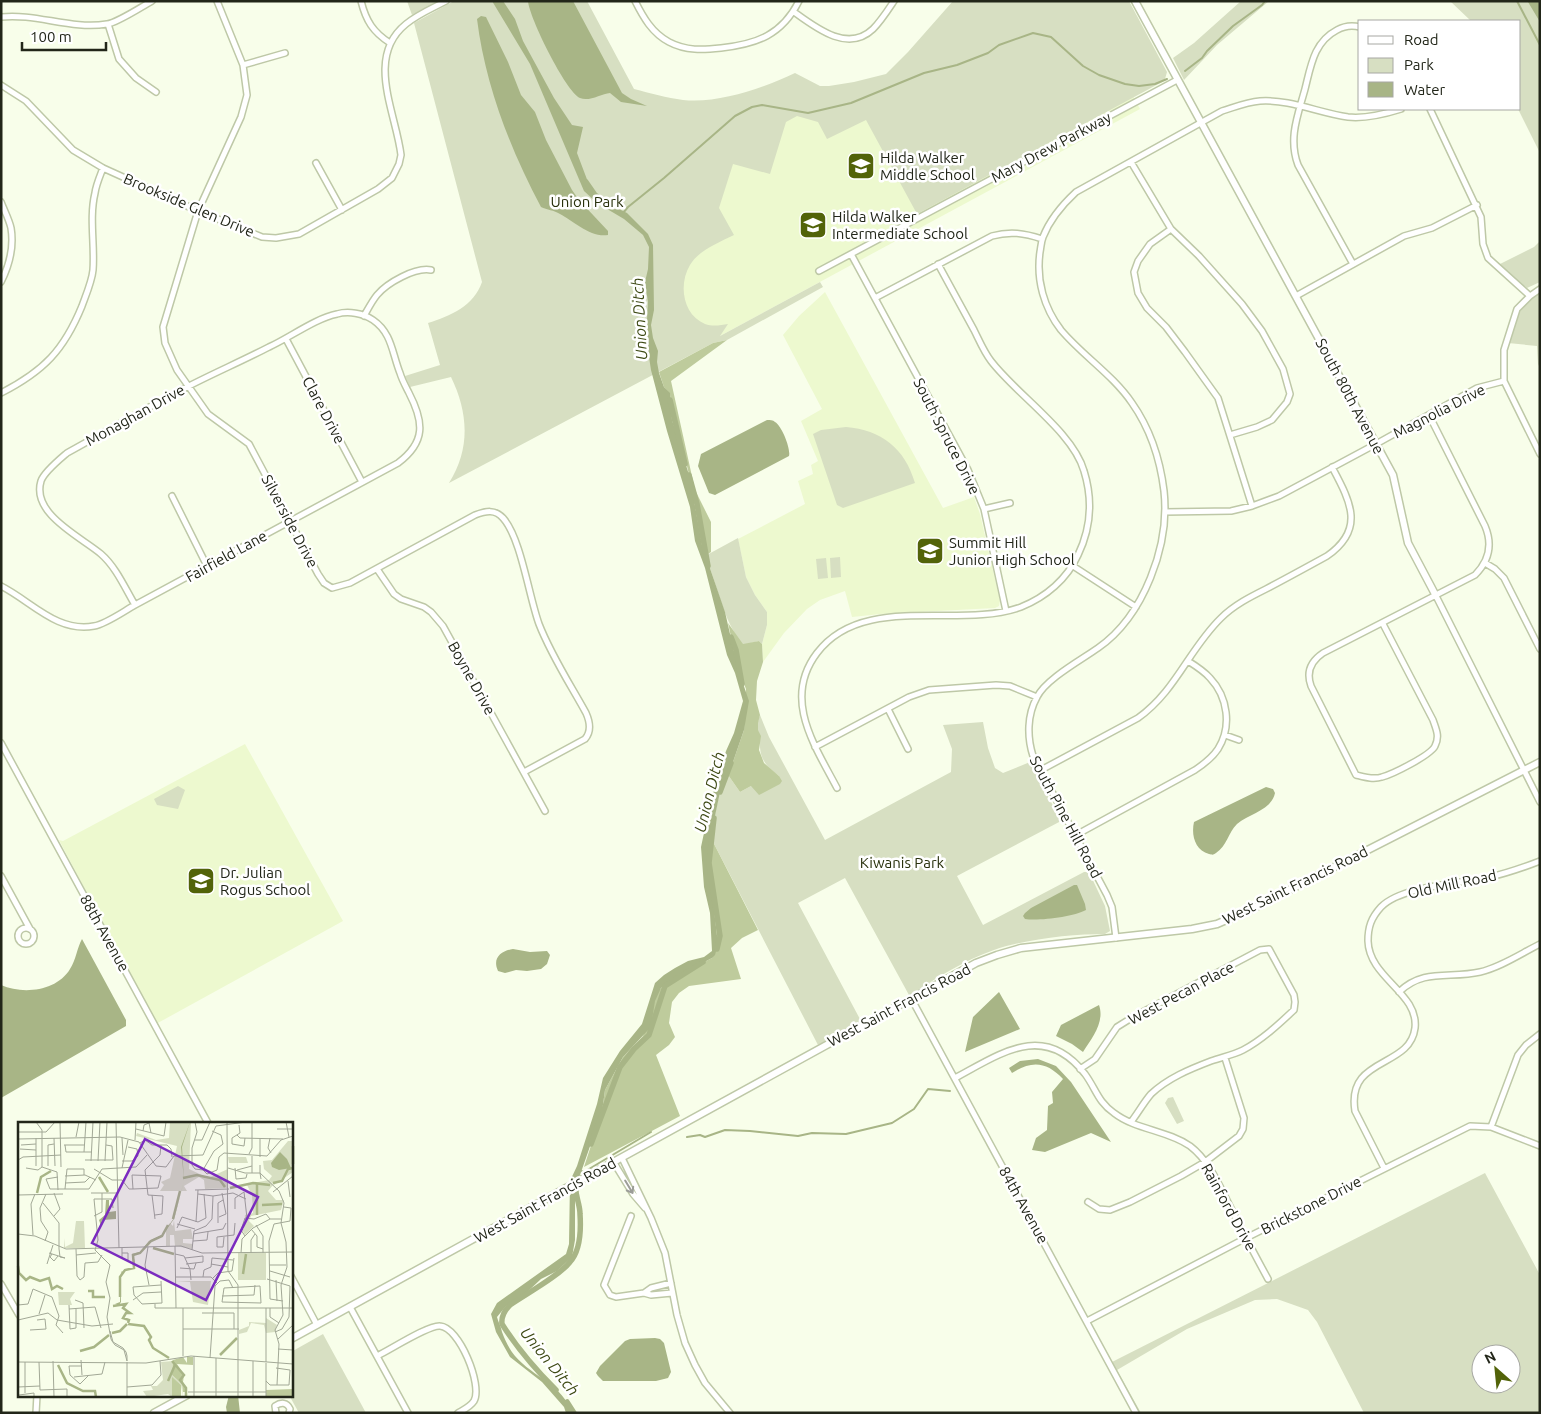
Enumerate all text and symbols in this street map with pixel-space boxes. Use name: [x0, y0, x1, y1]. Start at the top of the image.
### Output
scale bar: [22, 20, 106, 52]
legend: [1358, 20, 1521, 110]
text: 100 m: [30, 28, 72, 45]
text: Road: [1404, 31, 1439, 48]
text: Park: [1404, 56, 1434, 73]
text: Water: [1404, 81, 1445, 98]
street label: Mary Drew Parkway: [988, 108, 1114, 186]
place label: Hilda Walker Middle School: [880, 149, 975, 183]
school or university icon: Hilda Walker Middle School: [846, 151, 876, 181]
street label: Brookside Glen Drive: [121, 170, 257, 240]
park label: Union Park: [550, 193, 624, 210]
place label: Hilda Walker Intermediate School: [832, 208, 968, 242]
school or university icon: Hilda Walker Intermediate School: [798, 210, 828, 240]
water label: Union Ditch: [628, 277, 650, 361]
street label: South 80th Avenue: [1312, 335, 1388, 457]
street label: Clare Drive: [299, 373, 349, 447]
street label: South Spruce Drive: [910, 375, 984, 497]
street label: Monaghan Drive: [83, 381, 187, 449]
street label: Magnolia Drive: [1390, 381, 1488, 441]
street label: Silverside Drive: [258, 472, 322, 570]
street label: Fairfield Lane: [182, 527, 270, 585]
place label: Summit Hill Junior High School: [949, 534, 1075, 568]
school or university icon: Summit Hill Junior High School: [915, 536, 945, 566]
street label: Boyne Drive: [445, 638, 499, 718]
water label: Union Ditch: [690, 750, 728, 834]
street label: South Pine Hill Road: [1027, 753, 1105, 881]
street label: West Saint Francis Road: [1220, 842, 1370, 928]
park label: Kiwanis Park: [860, 854, 945, 871]
place label: Dr. Julian Rogus School: [220, 864, 310, 898]
school or university icon: Dr. Julian Rogus School: [186, 866, 216, 896]
street label: Old Mill Road: [1406, 866, 1498, 902]
street label: 88th Avenue: [77, 892, 133, 974]
street label: West Pecan Place: [1125, 958, 1237, 1028]
street label: West Saint Francis Road: [825, 960, 973, 1050]
inset map: [18, 1122, 292, 1396]
street label: West Saint Francis Road: [471, 1154, 619, 1246]
street label: Rainford Drive: [1198, 1160, 1260, 1254]
street label: 84th Avenue: [996, 1164, 1052, 1246]
street label: Brickstone Drive: [1258, 1172, 1364, 1238]
one-way arrow: [624, 1180, 634, 1194]
water label: Union Ditch: [517, 1323, 583, 1399]
north arrow: [1471, 1344, 1521, 1394]
text: N: [1482, 1348, 1498, 1367]

